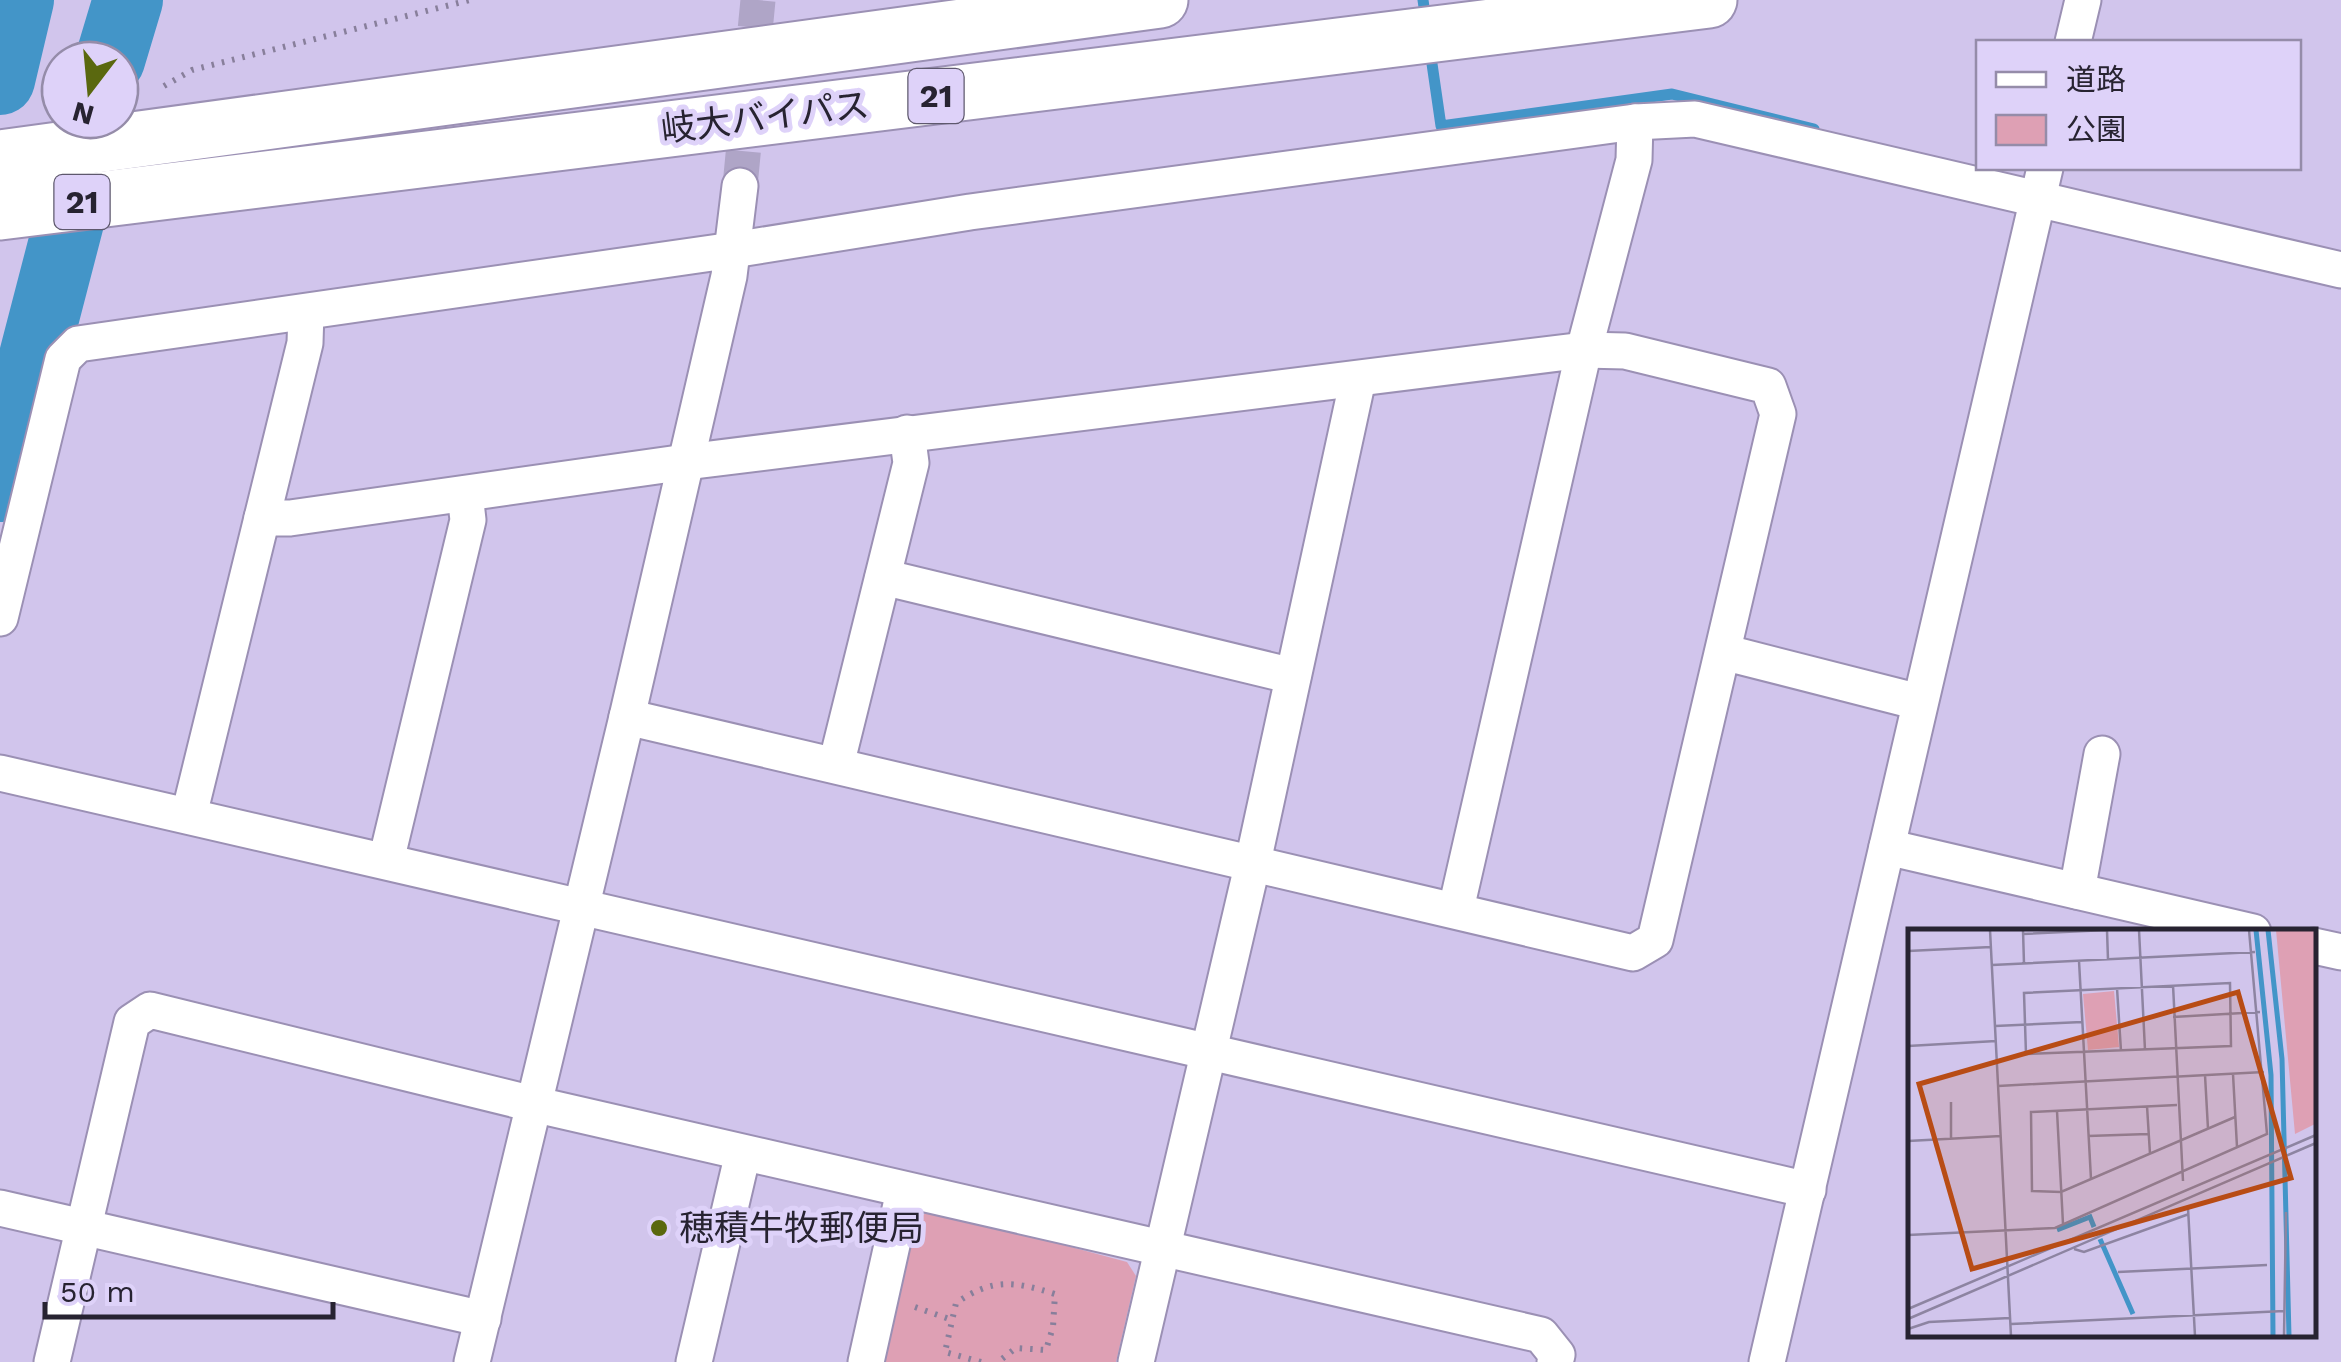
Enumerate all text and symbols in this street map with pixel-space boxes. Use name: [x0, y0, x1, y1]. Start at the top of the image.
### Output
north arrow: [40, 40, 140, 140]
legend: [1976, 40, 2301, 170]
text: 道路: [2066, 62, 2126, 97]
road number: 21: [908, 69, 964, 123]
street label: 岐大バイパス: [659, 83, 871, 151]
text: N: [69, 95, 98, 132]
text: 公園: [2066, 112, 2126, 147]
road number: 21: [54, 175, 110, 229]
inset map: [1908, 929, 2316, 1337]
place label: 穂積牛牧郵便局: [679, 1207, 924, 1249]
marker: 穂積牛牧郵便局: [648, 1217, 670, 1239]
scale bar: [45, 1257, 332, 1319]
text: 50 m: [60, 1274, 135, 1309]

